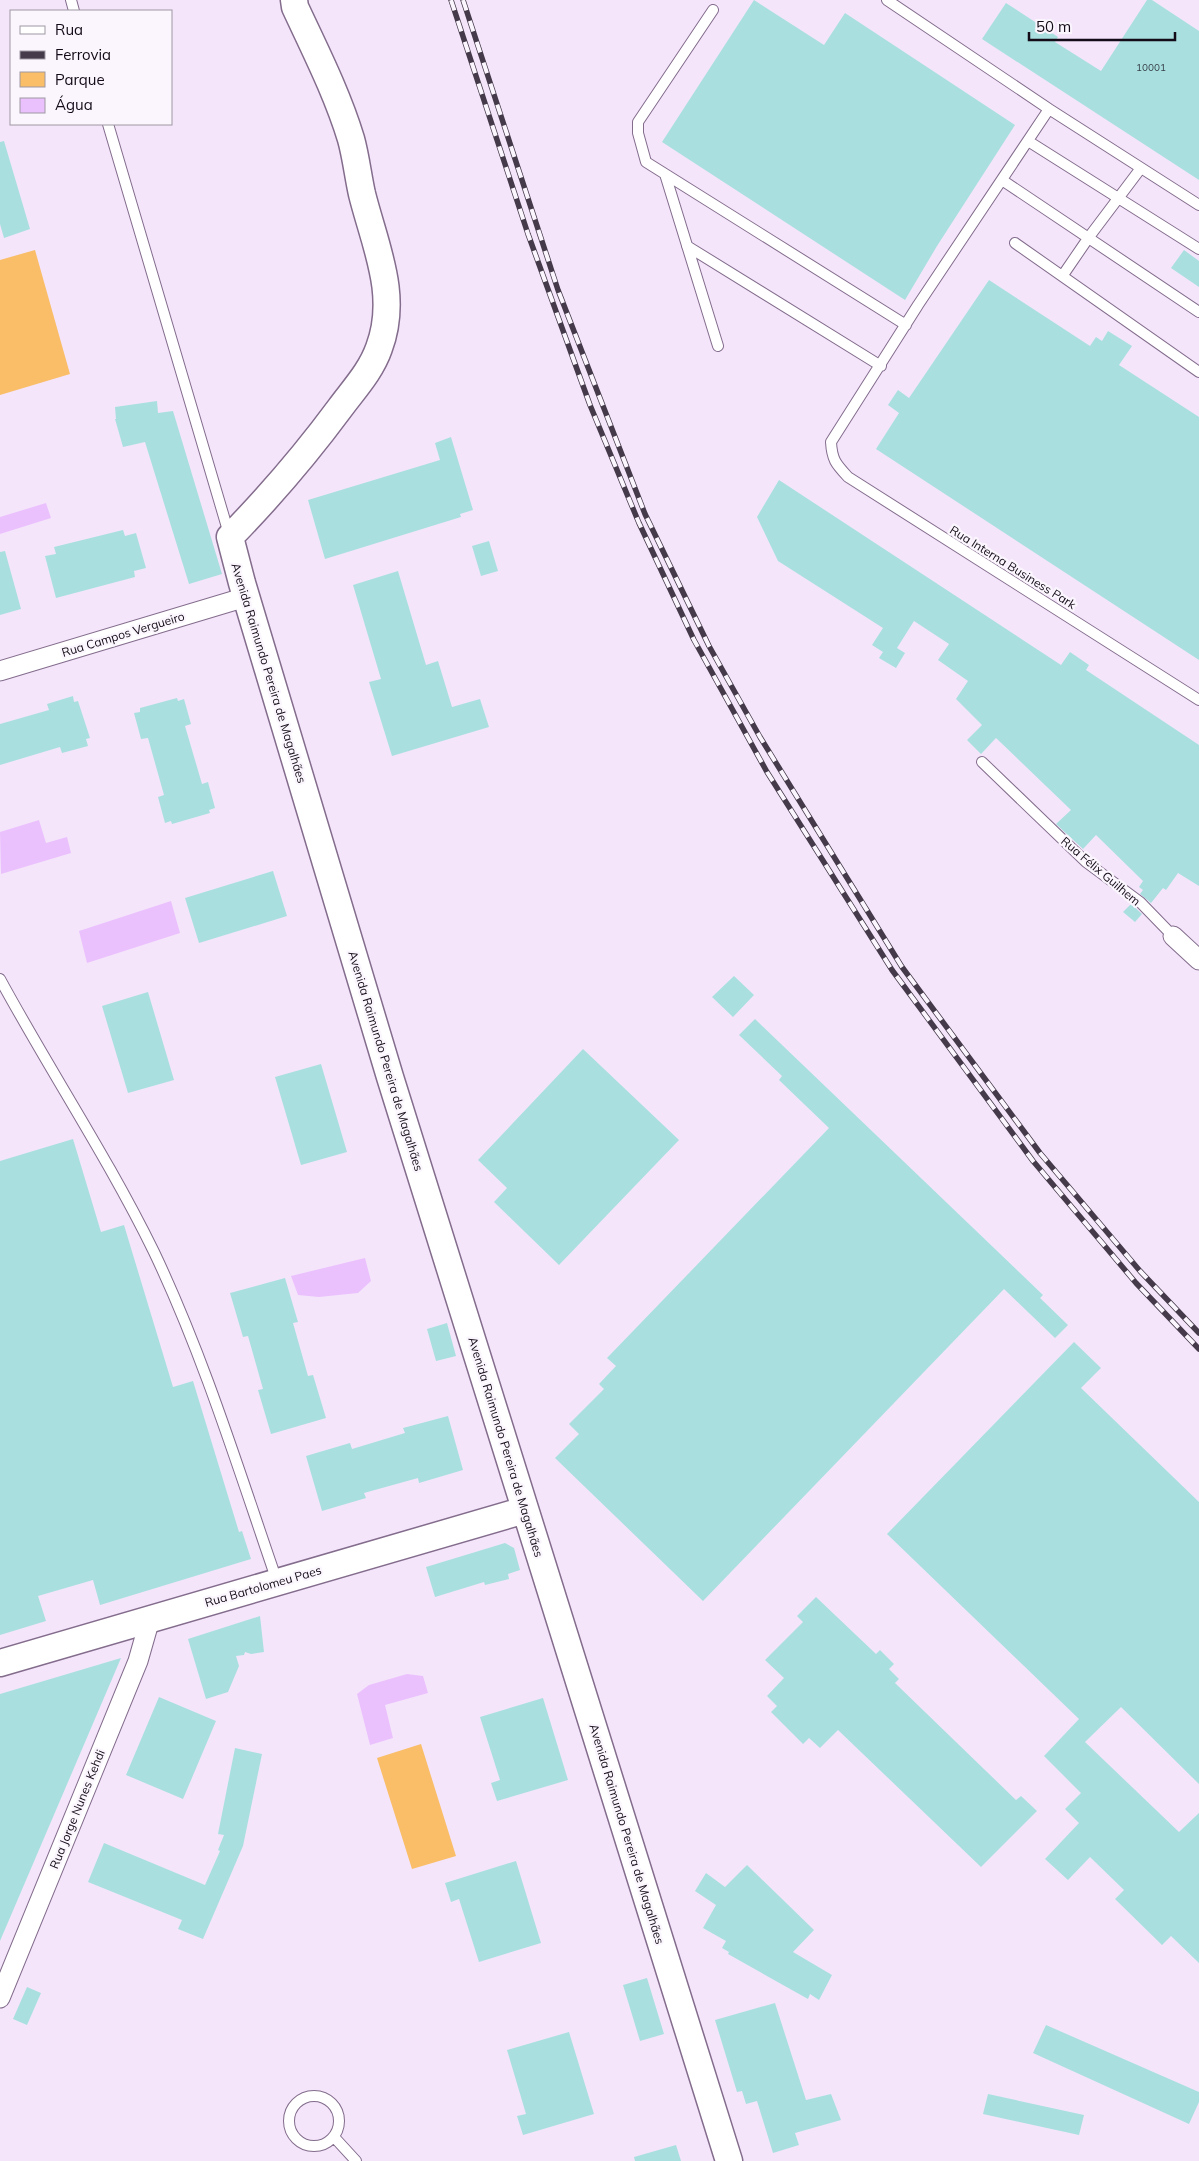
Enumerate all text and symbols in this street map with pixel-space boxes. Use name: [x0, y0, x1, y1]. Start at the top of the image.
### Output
legend: [10, 10, 172, 125]
scale bar: [1029, 10, 1175, 42]
text: 50 m: [1036, 17, 1071, 36]
text: Rua: [55, 20, 83, 39]
text: Ferrovia: [55, 45, 111, 64]
house number: 10001: [1136, 61, 1166, 74]
text: Parque: [55, 70, 105, 89]
text: Água: [55, 95, 93, 114]
street label: Rua Interna Business Park: [947, 522, 1080, 612]
street label: Avenida Raimundo Pereira de Magalhães: [228, 561, 310, 785]
street label: Rua Campos Vergueiro: [60, 608, 186, 660]
street label: Rua Félix Guilhem: [1058, 833, 1144, 909]
street label: Avenida Raimundo Pereira de Magalhães: [345, 949, 427, 1173]
street label: Avenida Raimundo Pereira de Magalhães: [465, 1335, 547, 1559]
street label: Rua Bartolomeu Paes: [203, 1562, 323, 1610]
street label: Avenida Raimundo Pereira de Magalhães: [586, 1722, 668, 1946]
street label: Rua Jorge Nunes Kehdi: [46, 1747, 108, 1871]

